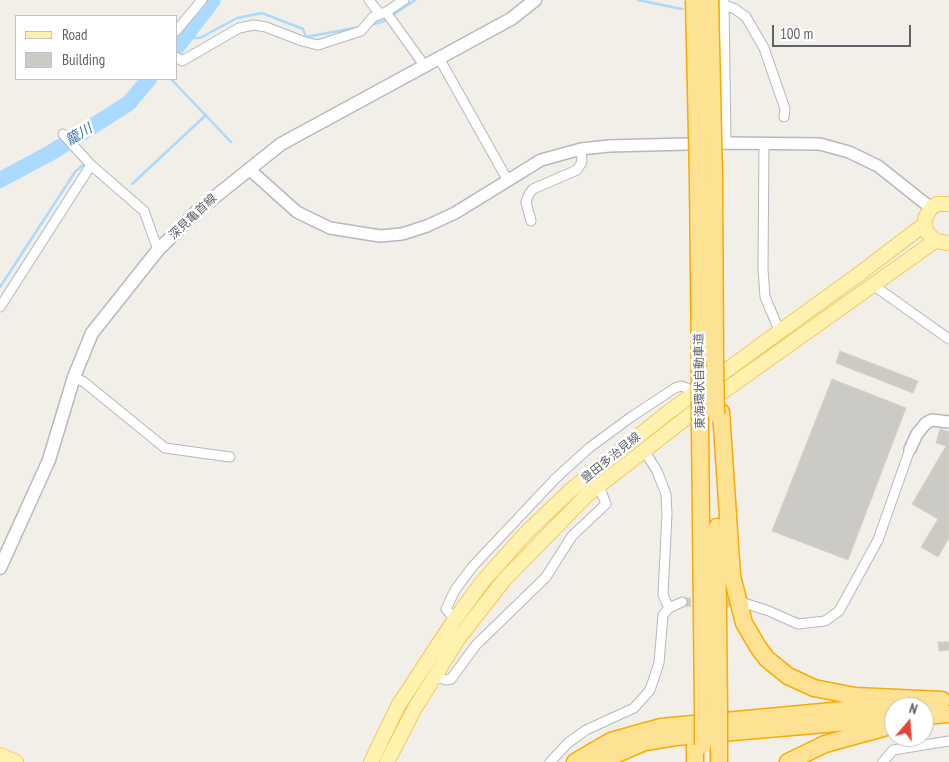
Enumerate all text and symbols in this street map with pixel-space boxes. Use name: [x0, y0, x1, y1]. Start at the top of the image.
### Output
legend: [15, 15, 178, 80]
scale bar: [774, 15, 913, 47]
text: 100 m: [780, 24, 813, 43]
text: Road: [62, 25, 88, 44]
text: Building: [62, 50, 105, 69]
water label: 籠川: [63, 120, 95, 150]
street label: 深見亀首線: [166, 191, 220, 243]
street label: 東海環状自動車道: [692, 333, 708, 429]
street label: 豊田多治見線: [578, 430, 644, 486]
north arrow: [884, 697, 934, 747]
text: N: [907, 699, 920, 718]

